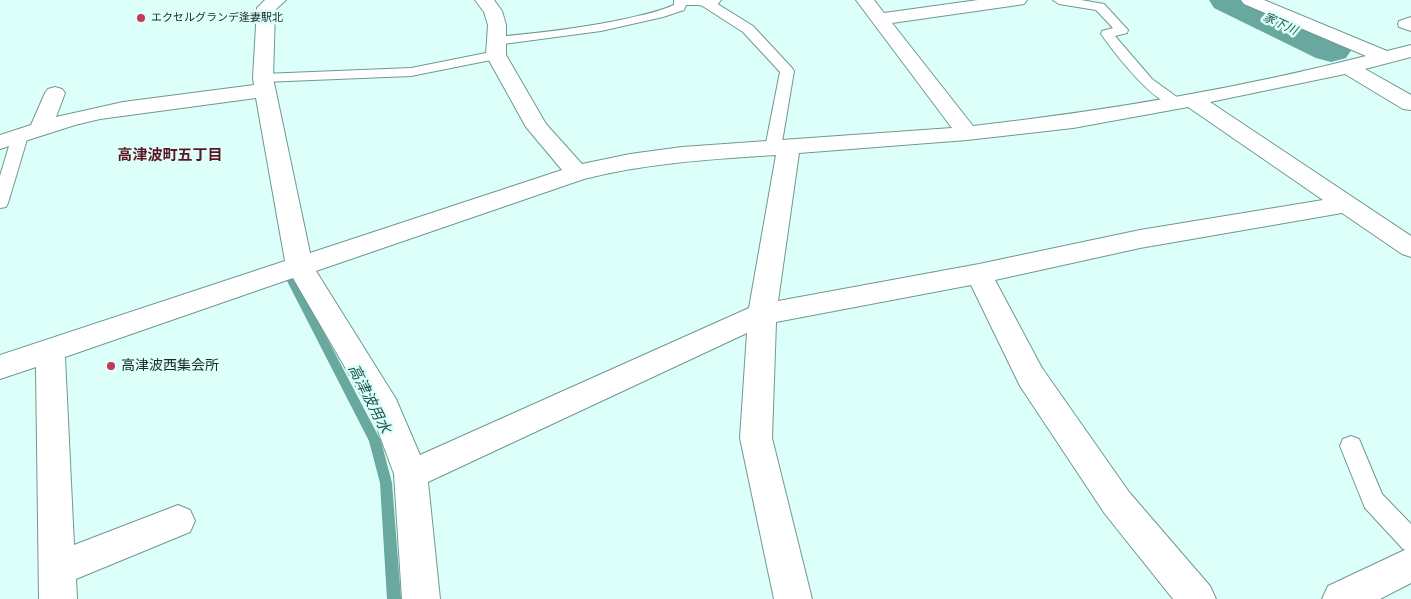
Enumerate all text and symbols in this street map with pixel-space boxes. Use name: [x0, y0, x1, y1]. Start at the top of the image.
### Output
water label: 家下川: [1261, 10, 1299, 38]
place label: エクセルグランデ逢妻駅北: [151, 11, 283, 25]
marker: エクセルグランデ逢妻駅北: [135, 12, 147, 24]
district label: 高津波町五丁目: [118, 147, 222, 165]
place label: 高津波西集会所: [121, 358, 219, 374]
marker: 高津波西集会所: [105, 360, 117, 372]
water label: 高津波用水: [344, 362, 394, 436]

